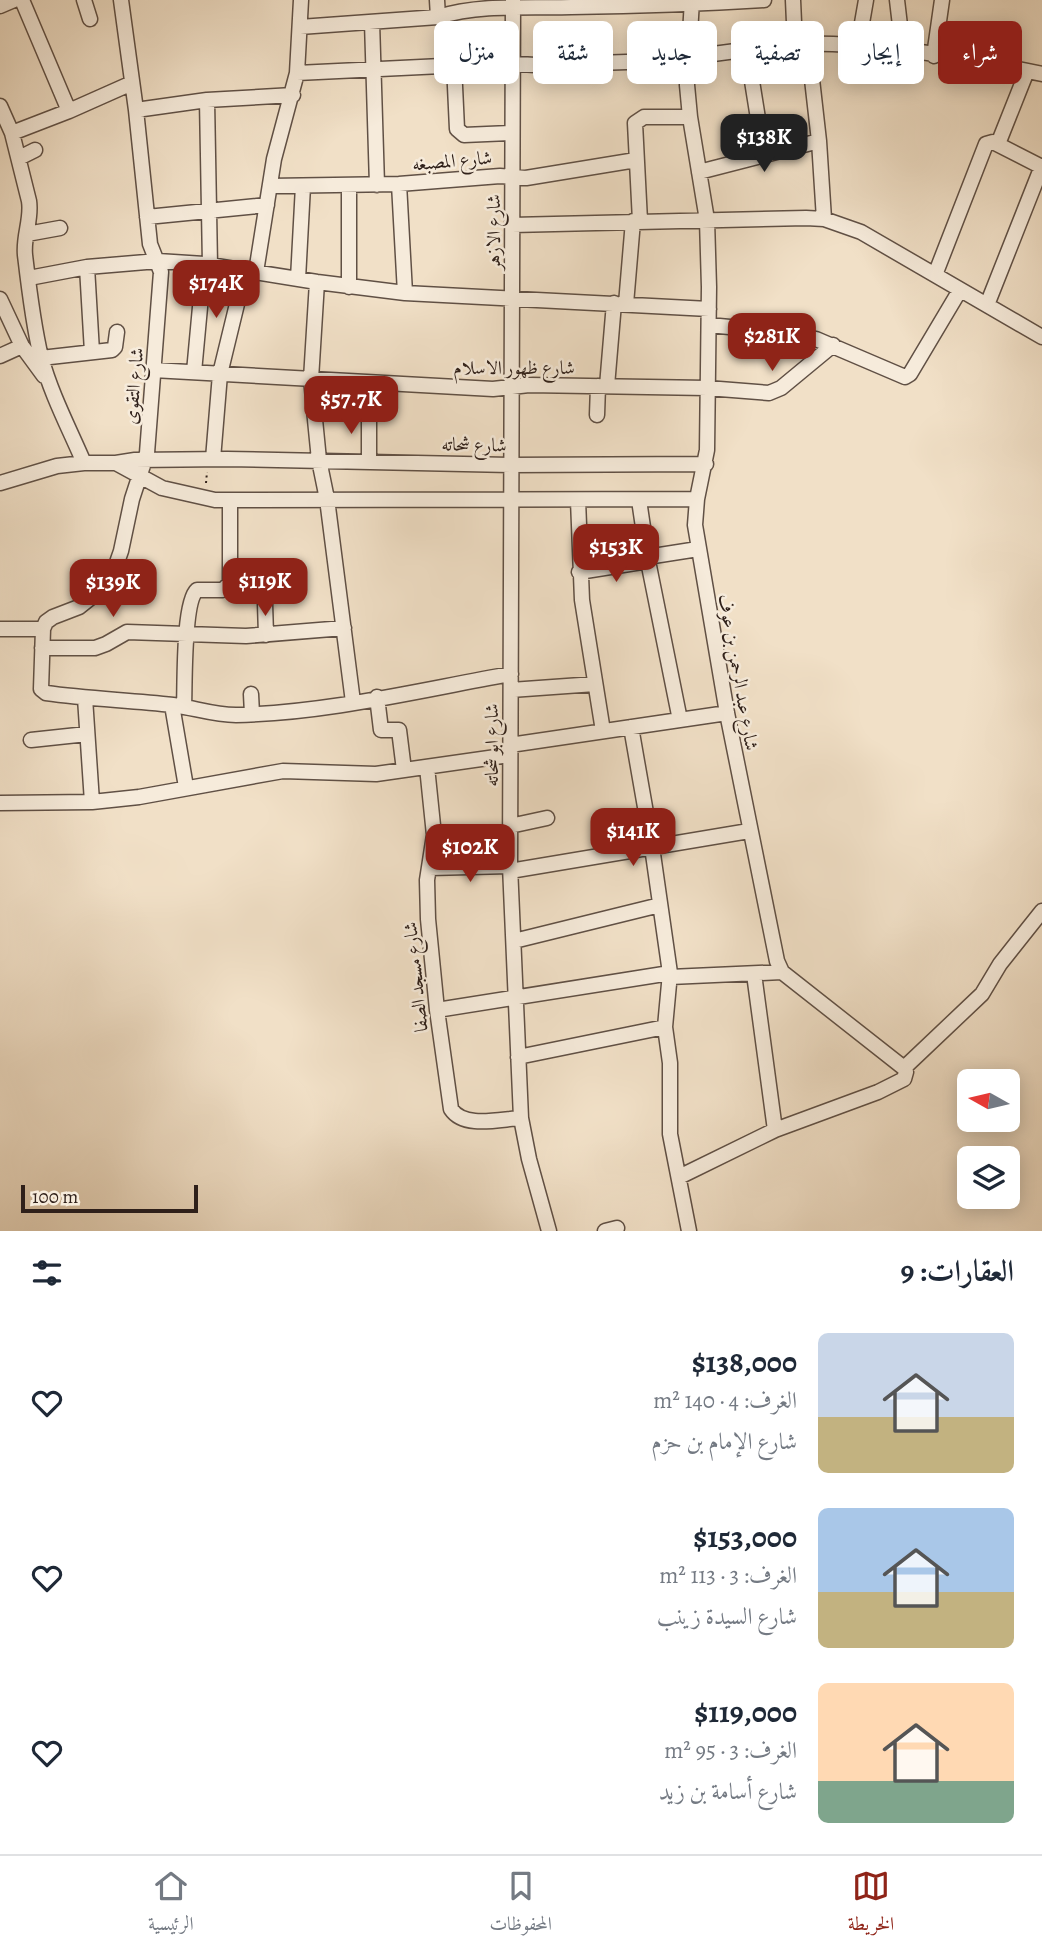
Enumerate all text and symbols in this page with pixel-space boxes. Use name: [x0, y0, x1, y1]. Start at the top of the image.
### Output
chip: منزل: [434, 21, 519, 84]
chip: شقة: [533, 21, 613, 84]
chip: جديد: [627, 21, 717, 84]
chip: تصفية: [731, 21, 824, 84]
chip: إيجار: [838, 21, 924, 84]
chip: شراء: [938, 21, 1022, 84]
pin: $138K: [715, 114, 813, 174]
text: $138K: [737, 121, 792, 152]
street label: شارع المصبغه: [411, 145, 493, 179]
street label: شارع الازهر: [481, 194, 509, 272]
pin: $174K: [167, 260, 265, 320]
text: $174K: [189, 267, 243, 298]
pin: $281K: [723, 314, 821, 373]
text: $281K: [744, 320, 800, 351]
street label: شارع التقوى: [118, 347, 152, 426]
street label: شارع ظهور الاسلام: [453, 355, 575, 384]
pin: $57.7K: [294, 376, 408, 436]
text: $57.7K: [320, 383, 382, 414]
street label: شارع شحاته: [441, 431, 507, 461]
pin: $153K: [567, 524, 665, 584]
text: $153K: [589, 531, 643, 562]
pin: $119K: [216, 558, 314, 618]
pin: $139K: [64, 560, 162, 619]
text: $119K: [239, 565, 291, 596]
text: $139K: [86, 566, 140, 597]
street label: شارع عبد الرحمن بن عوف: [709, 592, 765, 753]
street label: شارع ابو شحاته: [479, 703, 507, 787]
pin: $141K: [584, 808, 682, 868]
text: $141K: [606, 815, 660, 846]
pin: $102K: [421, 824, 519, 884]
text: $102K: [442, 831, 498, 862]
street label: شارع مسجد الصفا: [397, 920, 437, 1033]
north arrow: [957, 1069, 1020, 1132]
map controls: [957, 1069, 1020, 1209]
button: layers: [957, 1146, 1020, 1209]
scale bar: [21, 1182, 198, 1214]
text: 100 m: [32, 1184, 78, 1210]
text: العقارات: 9: [901, 1251, 1014, 1291]
icon: filters: [28, 1254, 66, 1292]
text: $138,000: [692, 1342, 797, 1382]
icon: home: [874, 1361, 958, 1445]
icon: heart: [28, 1384, 66, 1422]
text: الغرف: 4 · 140 m²: [653, 1385, 797, 1416]
text: شارع الإمام بن حزم: [651, 1426, 797, 1457]
text: $153,000: [693, 1517, 797, 1557]
icon: home: [874, 1536, 958, 1620]
icon: heart: [28, 1559, 66, 1597]
text: الغرف: 3 · 113 m²: [659, 1560, 797, 1591]
text: شارع السيدة زينب: [657, 1601, 797, 1632]
text: $119,000: [694, 1692, 797, 1732]
icon: home: [874, 1711, 958, 1795]
icon: heart: [28, 1734, 66, 1772]
text: الغرف: 3 · 95 m²: [664, 1735, 797, 1766]
text: شارع أسامة بن زيد: [659, 1776, 797, 1807]
tab: الرئيسية: [148, 1867, 194, 1942]
tab: المحفوظات: [489, 1867, 552, 1942]
tab: الخريطة: [848, 1867, 894, 1942]

